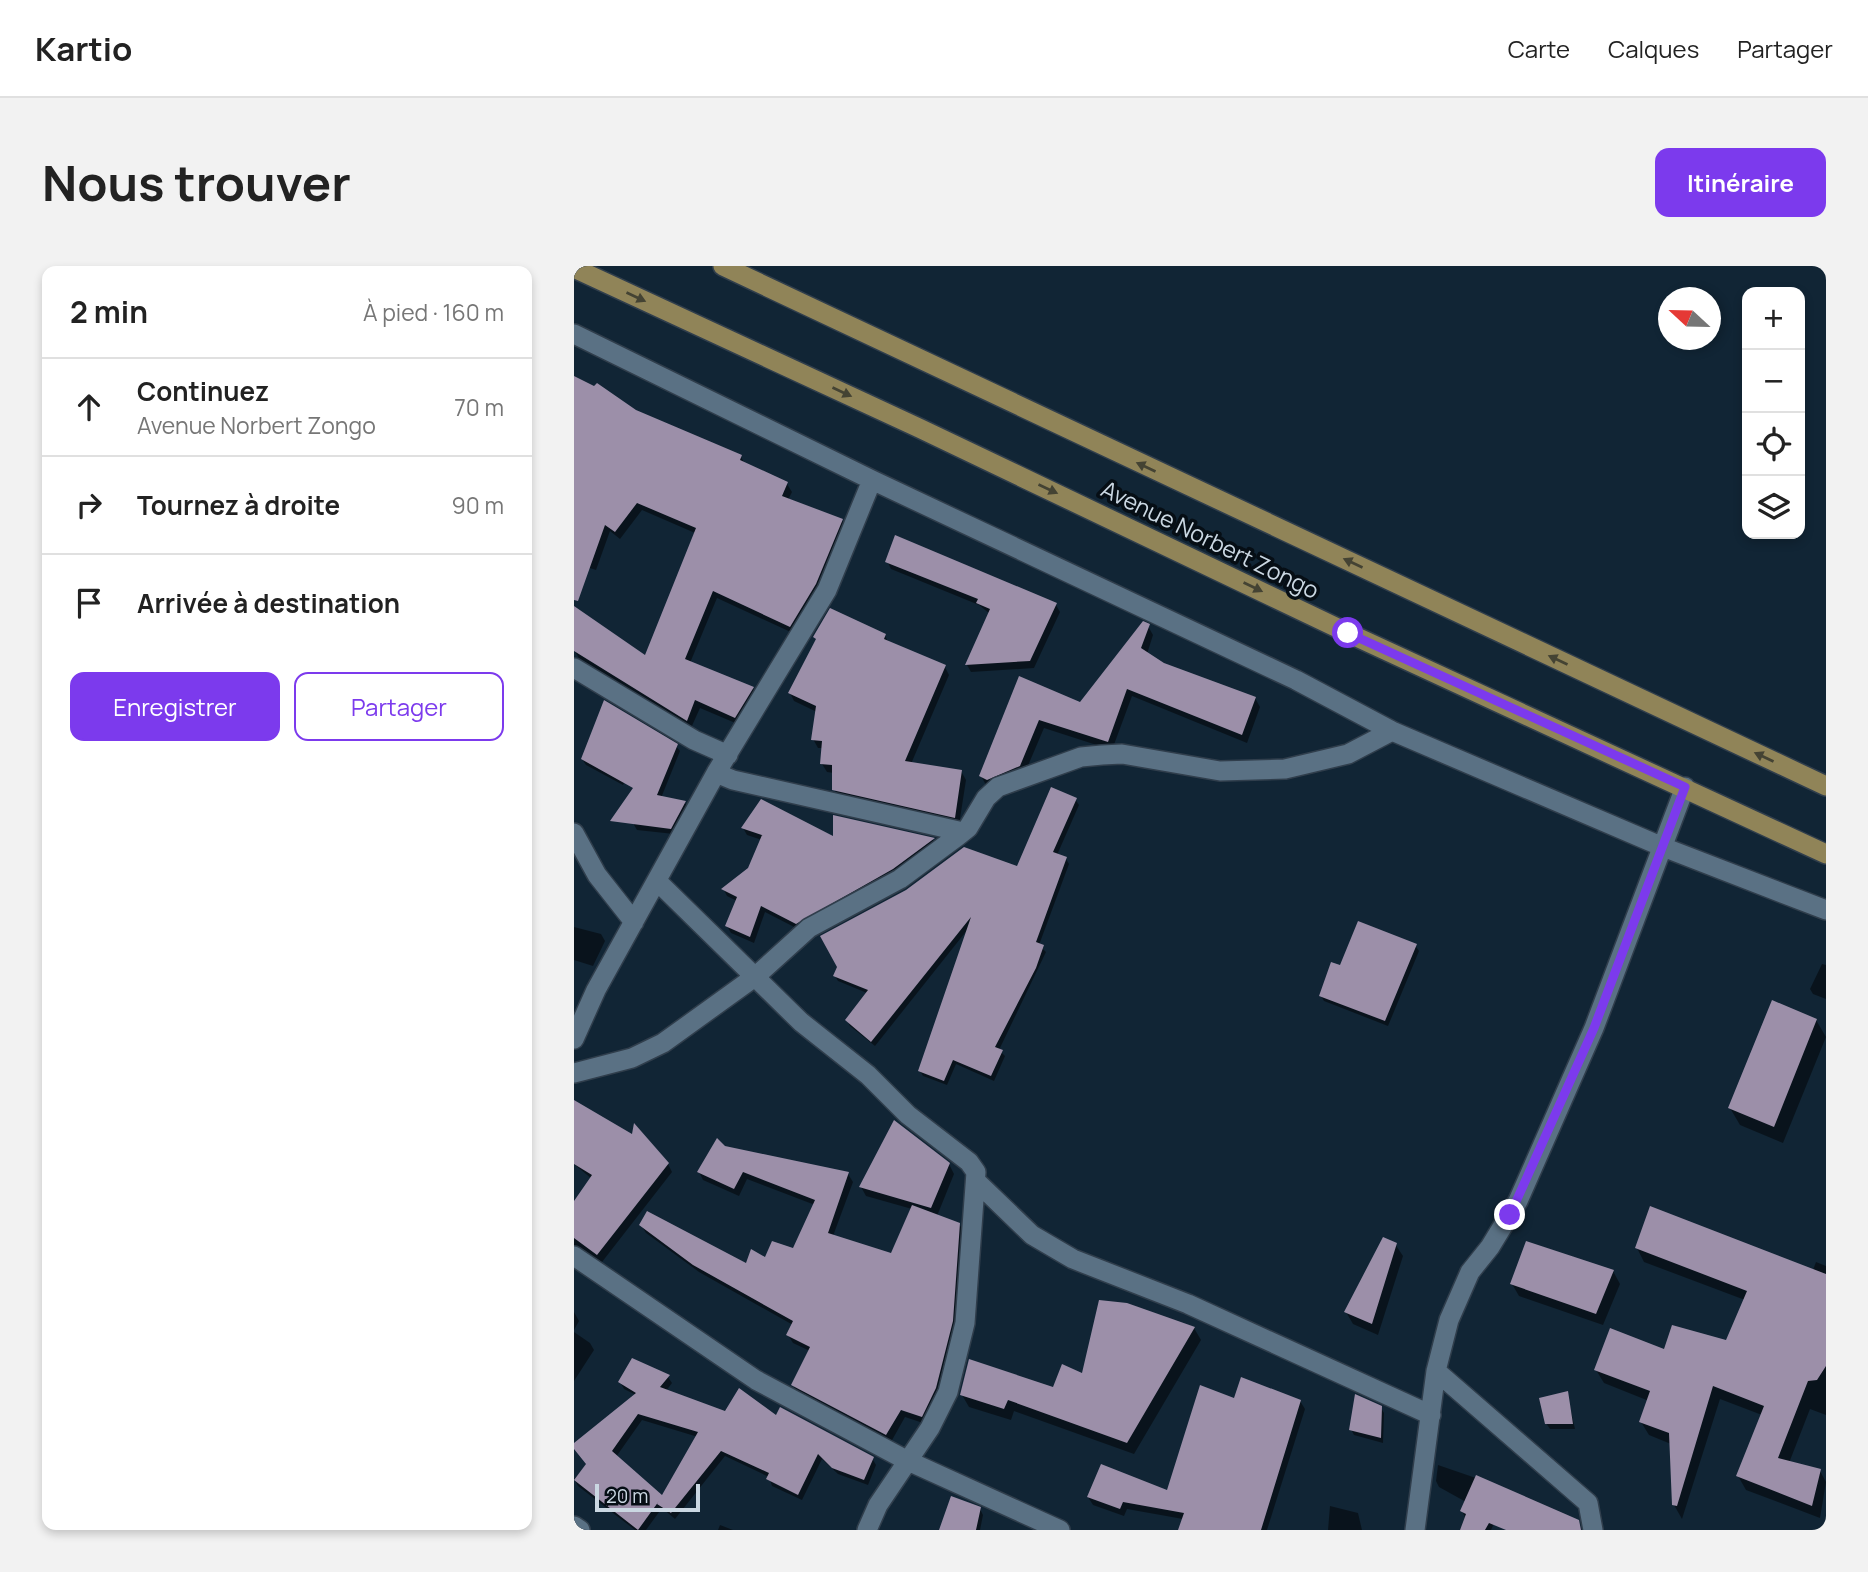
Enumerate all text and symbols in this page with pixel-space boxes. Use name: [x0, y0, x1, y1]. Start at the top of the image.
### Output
text: Kartio: [35, 26, 132, 71]
text: Carte: [1508, 32, 1570, 65]
text: Calques: [1608, 32, 1699, 65]
text: Partager: [1737, 32, 1833, 65]
button: Itinéraire: [1655, 148, 1826, 217]
text: Nous trouver: [42, 149, 351, 216]
north arrow: [1658, 287, 1721, 350]
map controls: [1742, 287, 1805, 539]
button: +: [1742, 287, 1805, 350]
text: 2 min: [70, 291, 148, 332]
one-way arrow: [626, 291, 646, 302]
text: À pied · 160 m: [363, 296, 504, 328]
button: −: [1742, 350, 1805, 413]
text: Continuez: [137, 373, 269, 409]
one-way arrow: [832, 386, 852, 398]
icon: ahead: [70, 388, 108, 426]
text: 70 m: [454, 391, 504, 423]
text: Avenue Norbert Zongo: [137, 409, 376, 441]
button: locate: [1742, 413, 1805, 476]
one-way arrow: [1136, 461, 1156, 473]
street label: Avenue Norbert Zongo: [1096, 472, 1325, 606]
button: layers: [1742, 476, 1805, 539]
one-way arrow: [1038, 483, 1058, 495]
icon: right: [70, 486, 108, 524]
text: Tournez à droite: [137, 487, 340, 523]
text: 90 m: [452, 489, 504, 521]
one-way arrow: [1343, 557, 1363, 569]
one-way arrow: [1243, 581, 1263, 593]
icon: arrive: [70, 584, 108, 622]
text: Arrivée à destination: [137, 585, 400, 621]
route start: [1332, 617, 1363, 648]
one-way arrow: [1548, 654, 1569, 665]
button: Enregistrer: [70, 672, 280, 741]
button: Partager: [294, 672, 504, 741]
one-way arrow: [1754, 751, 1774, 763]
route end: [1494, 1199, 1525, 1230]
scale bar: [595, 1481, 700, 1513]
text: 20 m: [606, 1483, 648, 1509]

